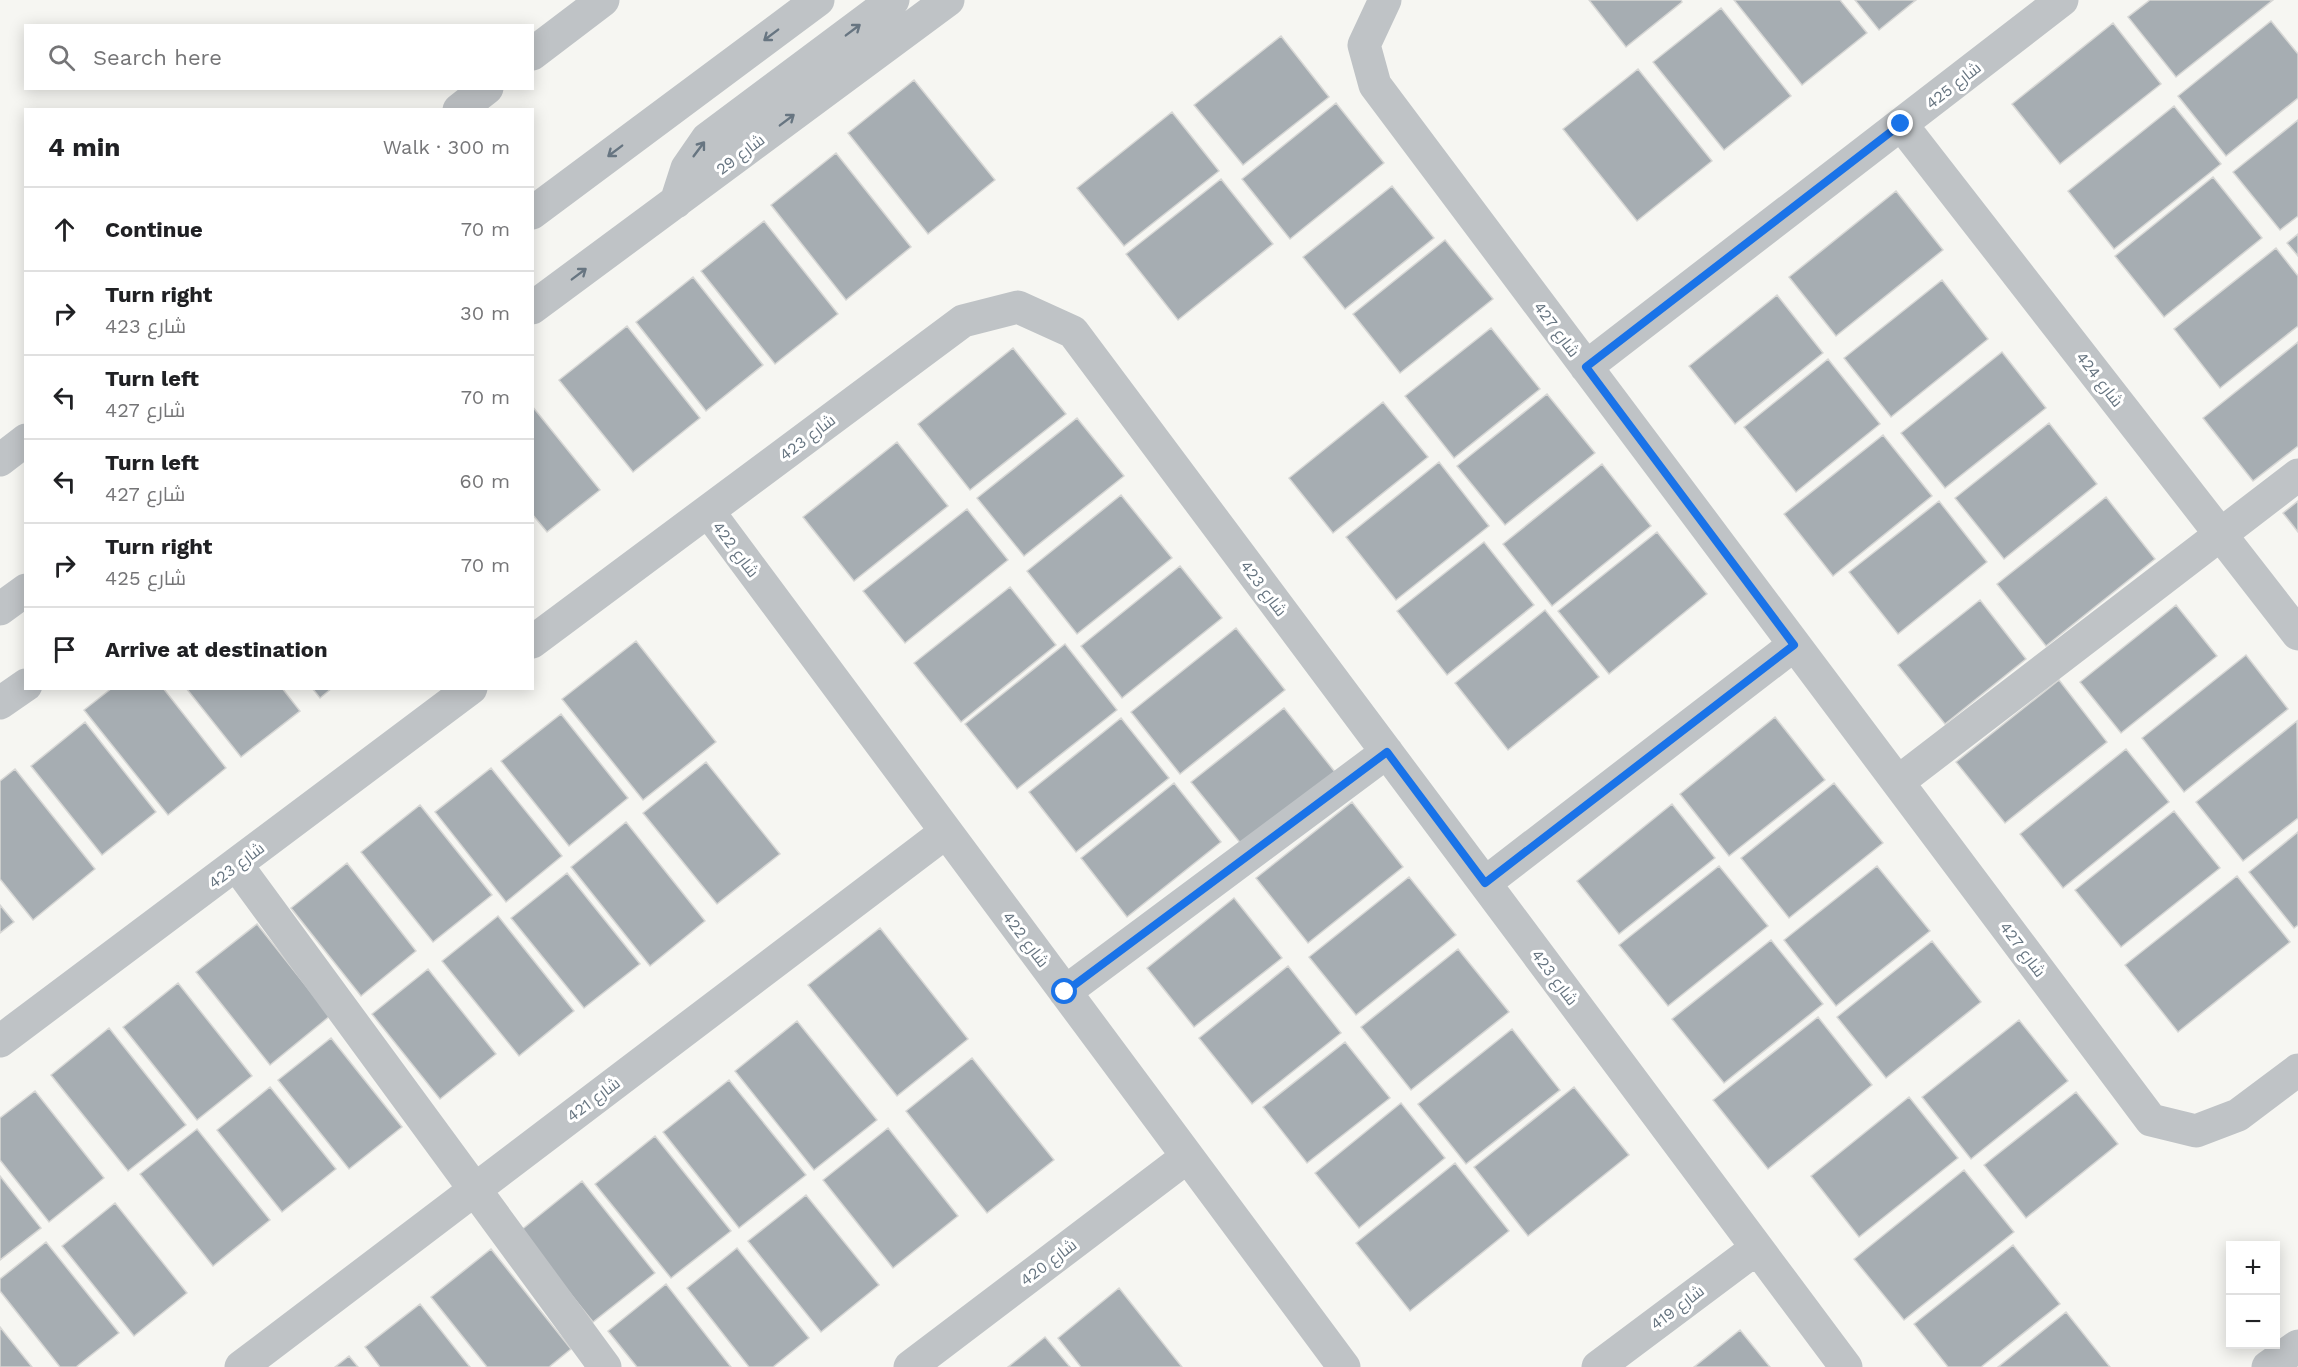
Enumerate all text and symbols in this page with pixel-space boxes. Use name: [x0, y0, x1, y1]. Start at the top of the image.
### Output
search box: [24, 24, 534, 90]
one-way arrow: [845, 24, 861, 36]
one-way arrow: [764, 29, 780, 41]
icon: search: [45, 41, 78, 74]
text: Search here: [93, 45, 222, 70]
street label: شارع 425: [1922, 58, 1986, 114]
route end: [1887, 110, 1913, 136]
one-way arrow: [778, 114, 794, 126]
street label: شارع 29: [712, 130, 769, 180]
text: 4 min: [48, 132, 120, 162]
text: Walk · 300 m: [383, 135, 510, 159]
one-way arrow: [693, 141, 706, 157]
one-way arrow: [607, 145, 623, 158]
icon: ahead: [48, 213, 81, 246]
text: Continue: [105, 217, 203, 242]
text: 70 m: [461, 217, 510, 241]
one-way arrow: [571, 267, 587, 280]
text: Turn right: [105, 282, 212, 307]
icon: right: [48, 297, 81, 330]
street label: شارع 427: [1528, 298, 1584, 362]
text: 30 m: [460, 301, 510, 325]
text: شارع 423: [105, 314, 186, 338]
street label: شارع 424: [2071, 348, 2127, 412]
text: Turn left: [105, 366, 199, 391]
icon: left: [48, 381, 81, 414]
text: 70 m: [461, 385, 510, 409]
text: شارع 427: [105, 398, 185, 422]
street label: شارع 423: [776, 410, 840, 466]
text: Turn left: [105, 450, 199, 475]
icon: left: [48, 465, 81, 498]
text: 60 m: [460, 469, 510, 493]
text: شارع 427: [105, 482, 185, 506]
street label: شارع 422: [707, 518, 763, 582]
text: Turn right: [105, 534, 212, 559]
icon: right: [48, 549, 81, 582]
text: 70 m: [461, 553, 510, 577]
street label: شارع 423: [1235, 557, 1291, 621]
text: شارع 425: [105, 566, 186, 590]
icon: arrive: [48, 633, 81, 666]
text: Arrive at destination: [105, 637, 328, 662]
street label: شارع 423: [205, 838, 269, 894]
street label: شارع 422: [997, 908, 1053, 972]
street label: شارع 427: [1994, 918, 2050, 982]
street label: شارع 423: [1526, 946, 1582, 1010]
route start: [1051, 978, 1077, 1004]
street label: شارع 421: [563, 1073, 625, 1127]
street label: شارع 420: [1016, 1235, 1081, 1291]
map controls: [2226, 1241, 2280, 1349]
button: +: [2226, 1241, 2280, 1295]
street label: شارع 419: [1647, 1281, 1709, 1335]
button: −: [2226, 1295, 2280, 1349]

